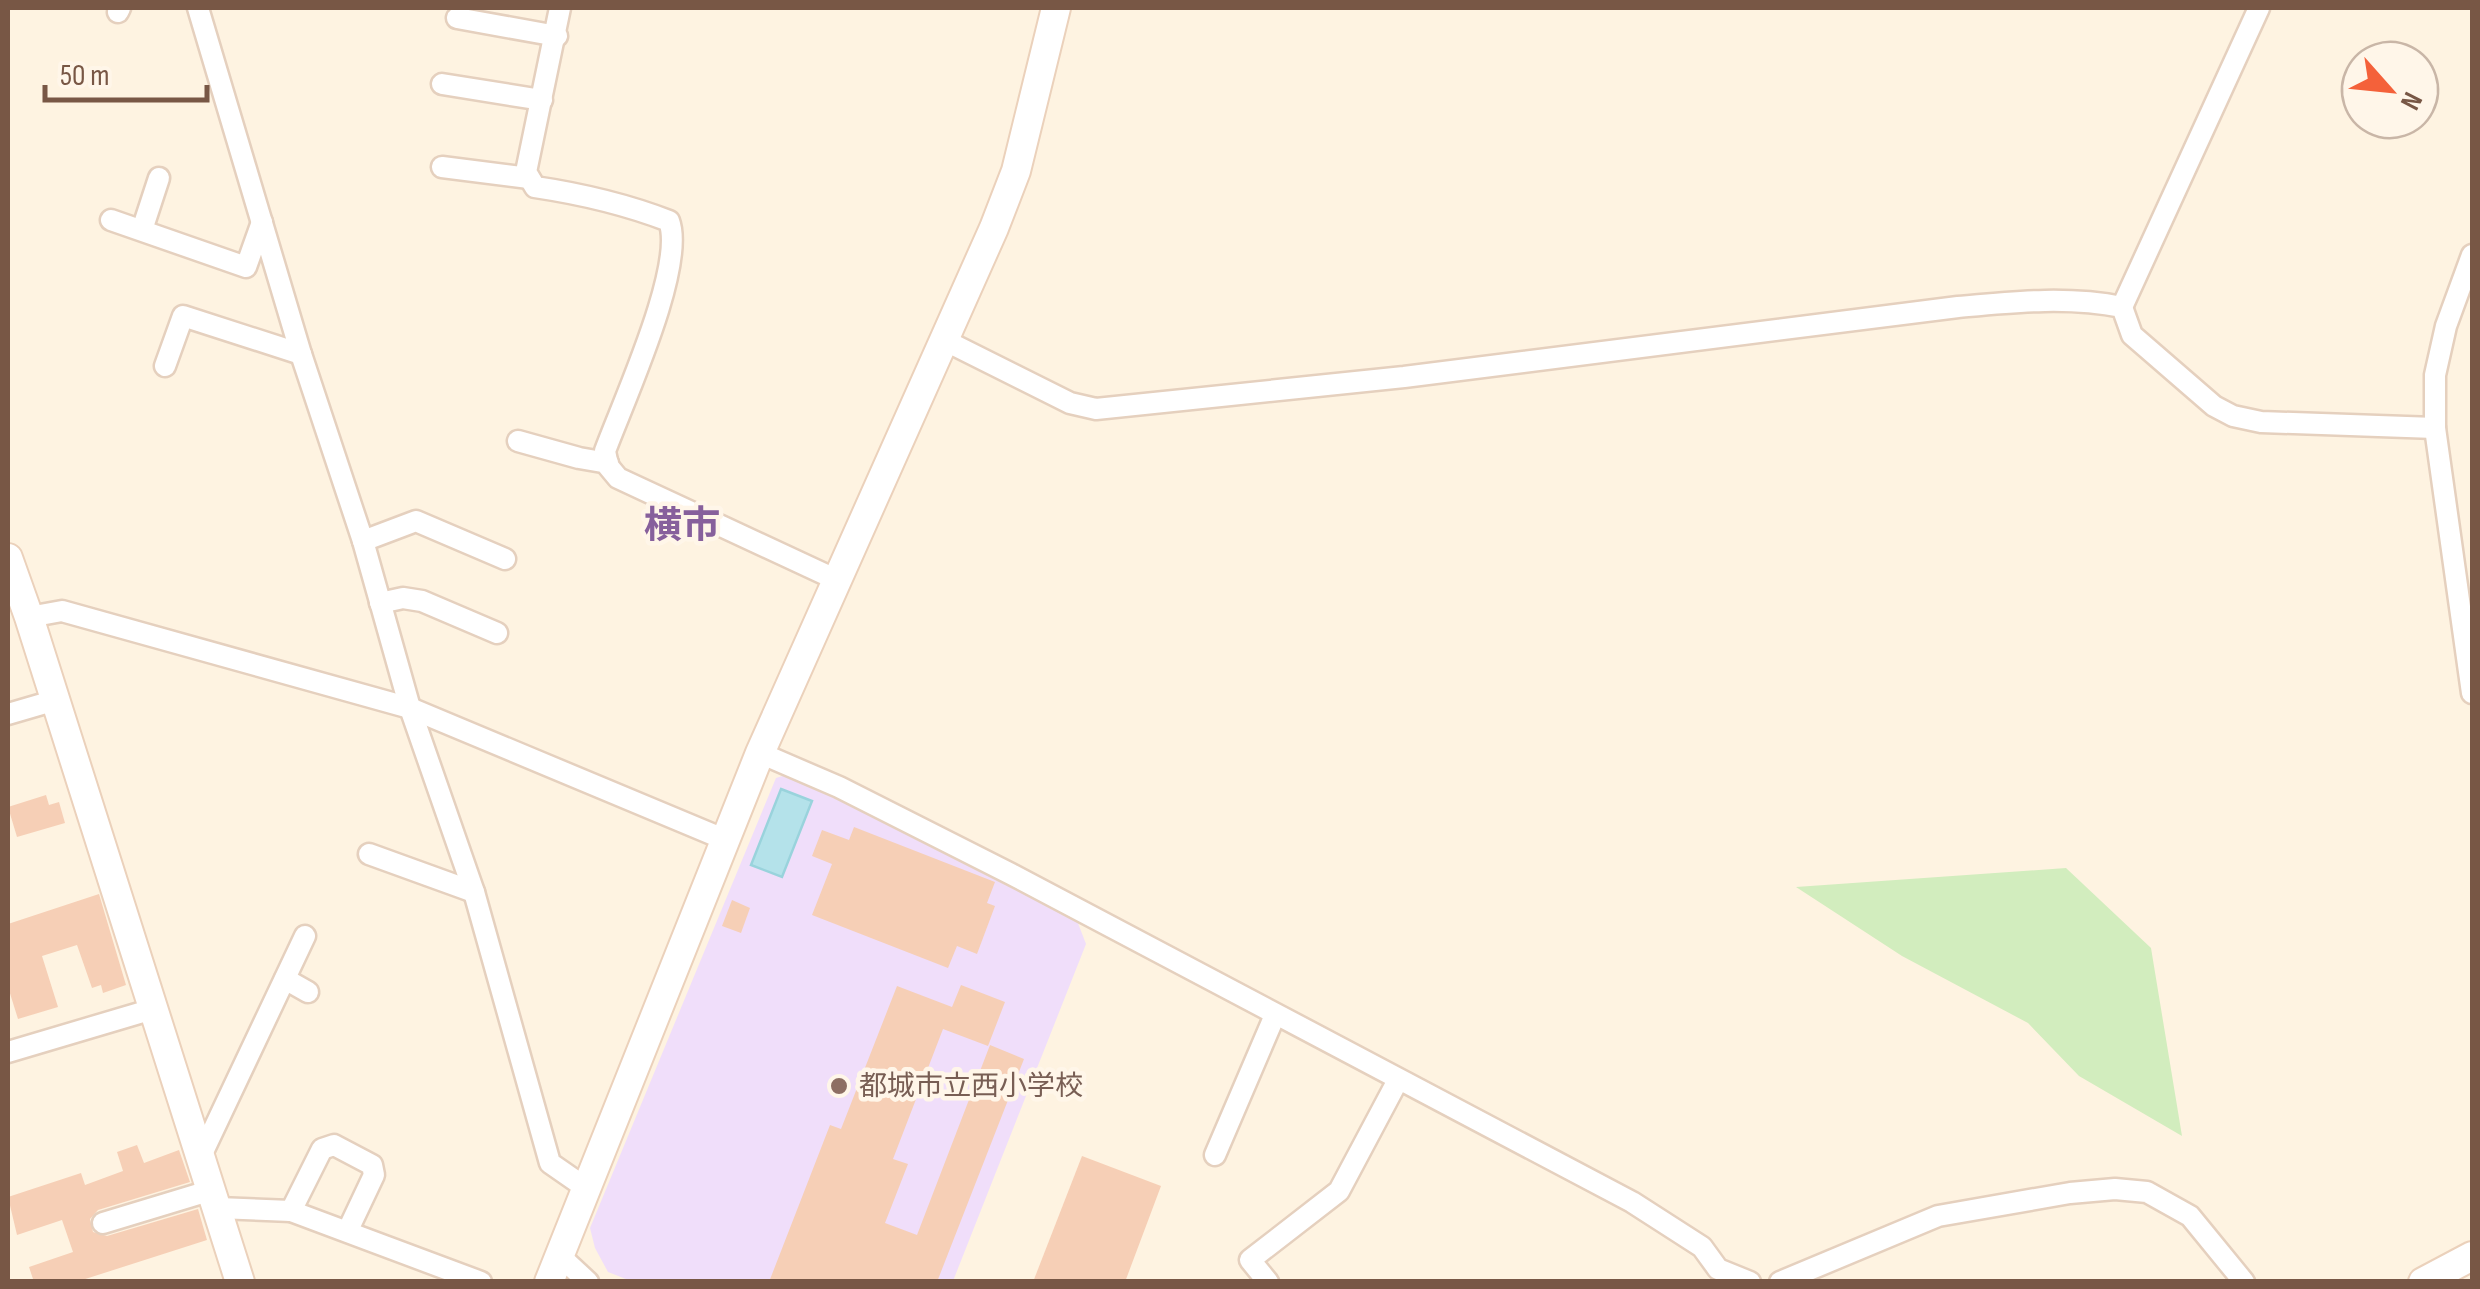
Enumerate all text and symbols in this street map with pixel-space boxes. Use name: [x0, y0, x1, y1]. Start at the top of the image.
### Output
scale bar: [45, 40, 208, 102]
north arrow: [2340, 40, 2440, 140]
text: 50 m: [60, 58, 109, 94]
text: N: [2393, 87, 2429, 115]
district label: 横市: [644, 504, 720, 549]
place label: 都城市立西小学校: [859, 1070, 1083, 1103]
marker: 都城市立西小学校: [828, 1075, 850, 1097]

